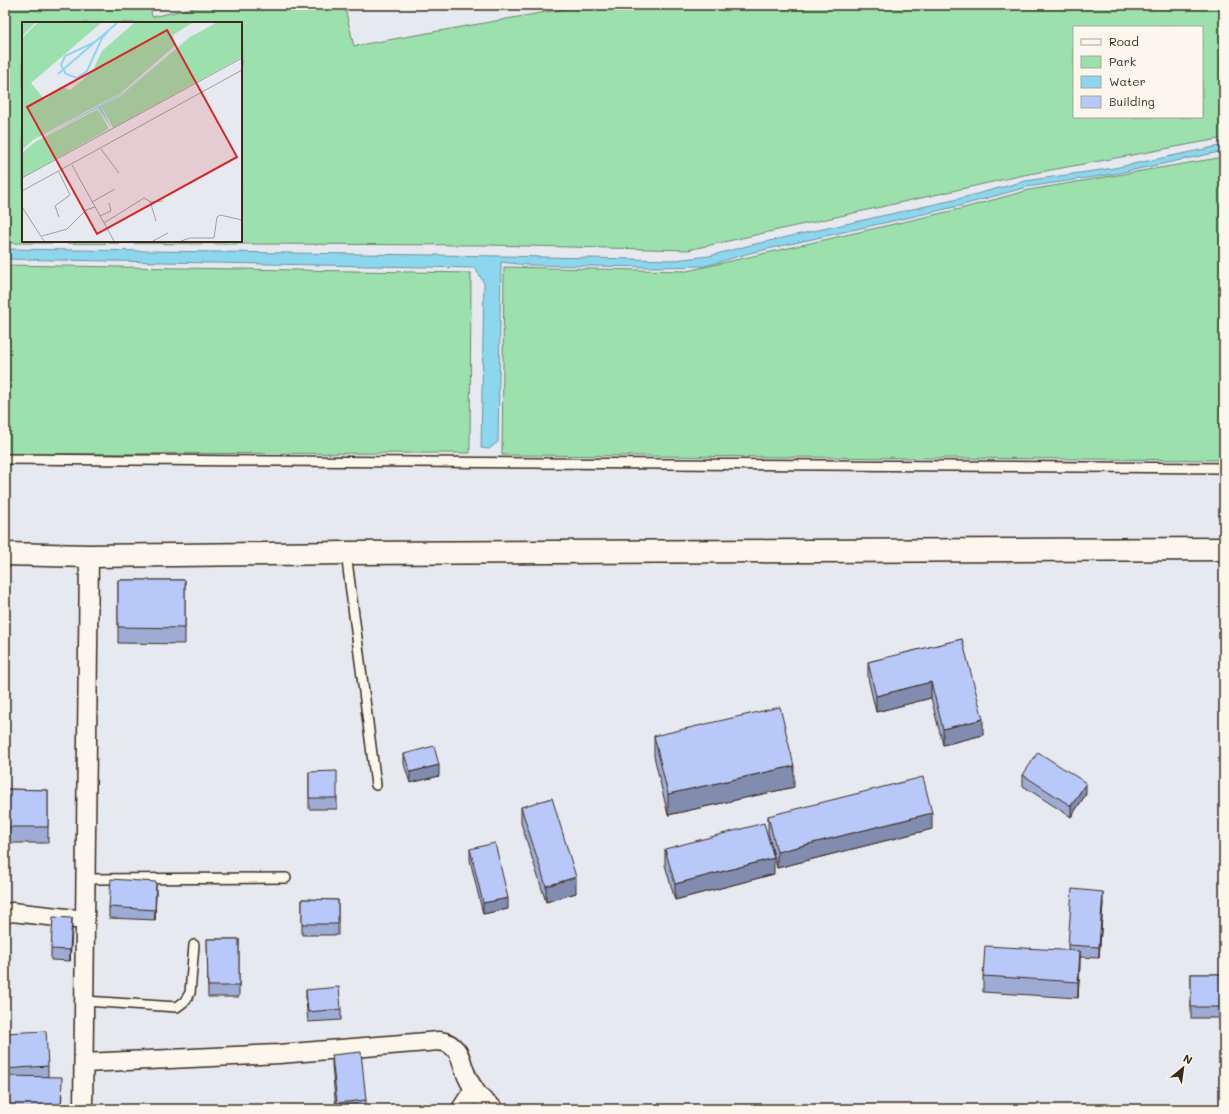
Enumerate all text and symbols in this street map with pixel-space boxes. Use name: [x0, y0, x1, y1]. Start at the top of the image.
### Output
inset map: [22, 22, 242, 242]
legend: [1073, 26, 1203, 118]
text: Road: [1109, 33, 1139, 49]
text: Park: [1109, 53, 1136, 69]
text: Water: [1109, 73, 1146, 89]
text: Building: [1109, 93, 1155, 109]
north arrow: [1163, 1048, 1203, 1088]
text: N: [1181, 1050, 1195, 1067]

